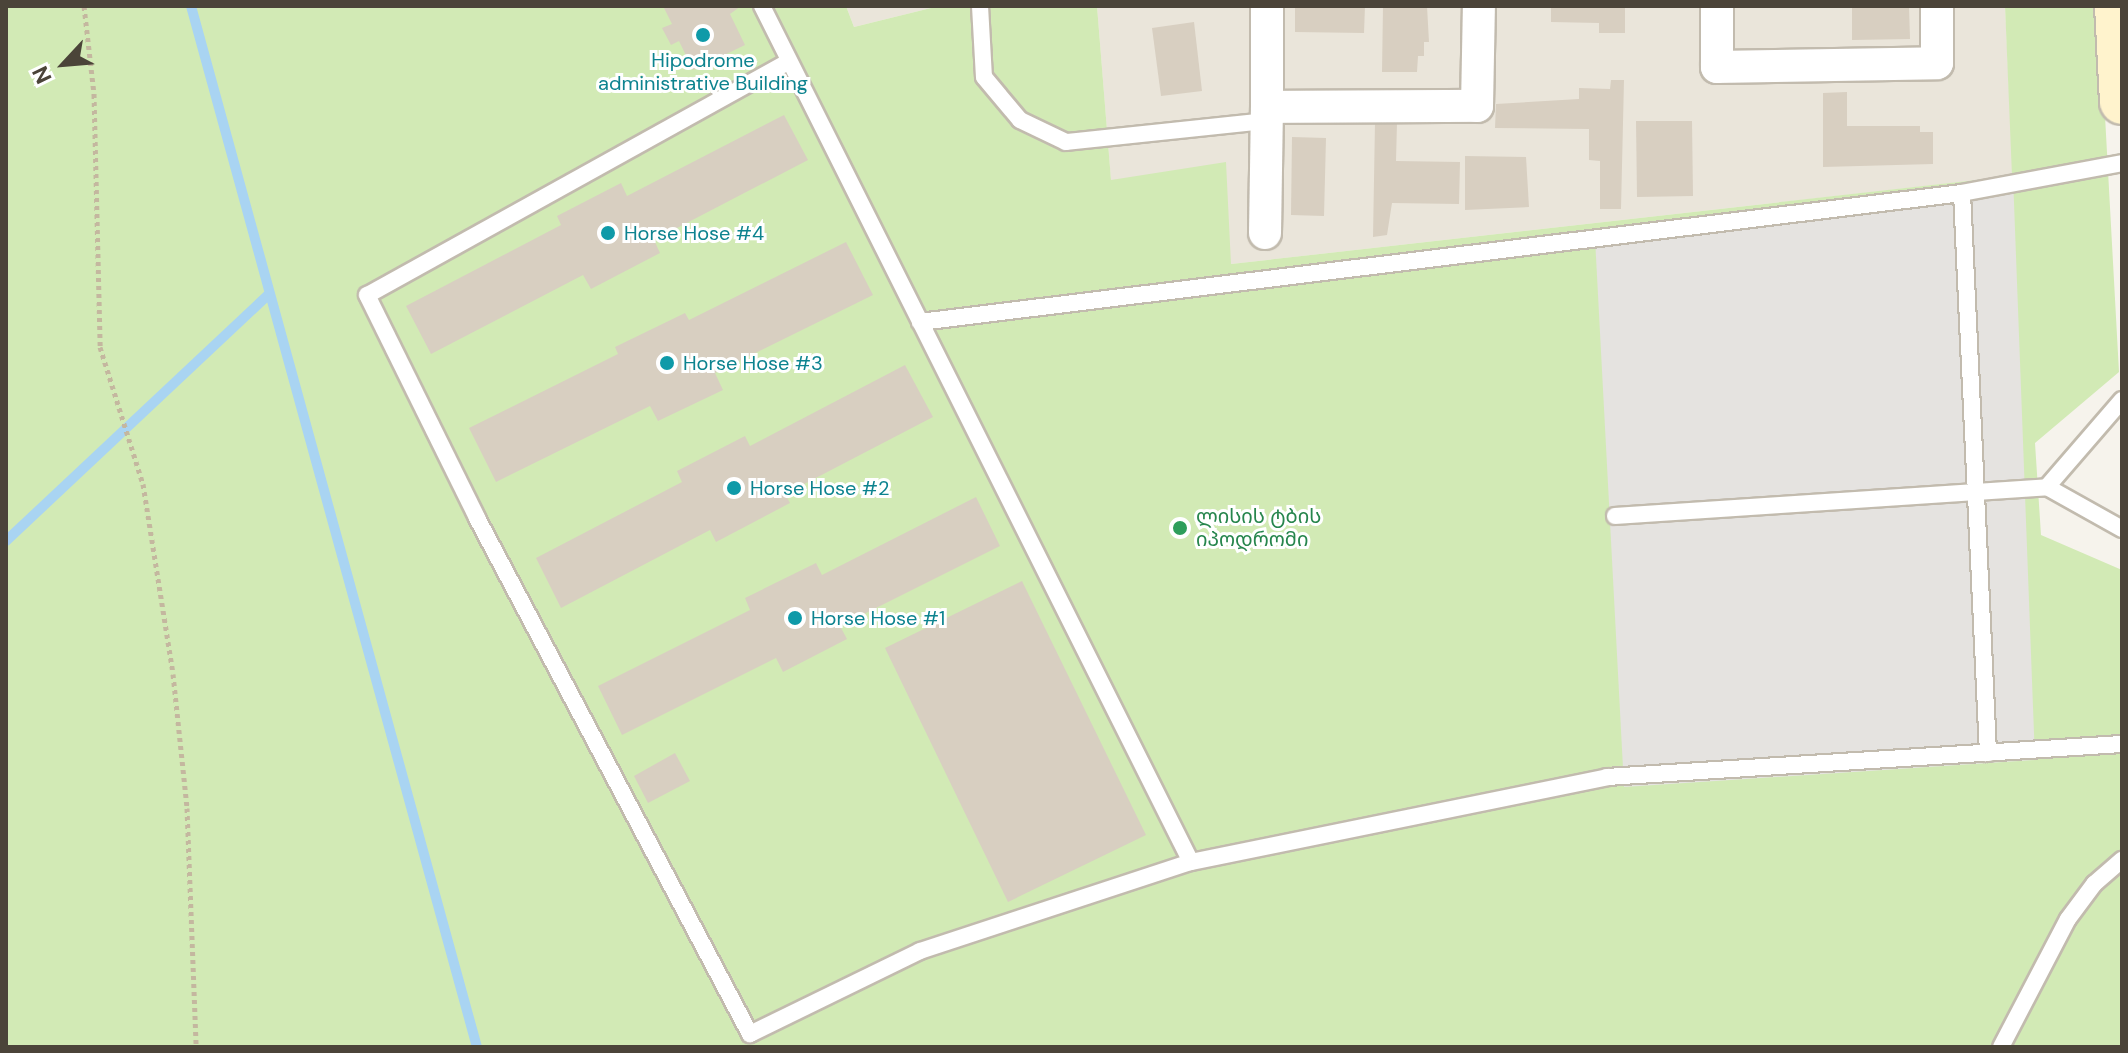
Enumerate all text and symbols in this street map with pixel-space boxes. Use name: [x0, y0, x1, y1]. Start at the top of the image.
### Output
north arrow: [24, 24, 104, 104]
marker: Hipodrome administrative Building: [694, 26, 712, 44]
place label: Hipodrome administrative Building: [598, 48, 808, 95]
text: N: [25, 61, 59, 88]
place label: Horse Hose #4: [624, 221, 764, 245]
marker: Horse Hose #4: [599, 224, 617, 242]
place label: Horse Hose #3: [683, 351, 823, 375]
marker: Horse Hose #3: [658, 354, 676, 372]
place label: Horse Hose #2: [750, 476, 889, 500]
marker: Horse Hose #2: [725, 479, 743, 497]
place label: ლისის ტბის იპოდრომი: [1196, 504, 1321, 551]
marker: ლისის ტბის იპოდრომი: [1171, 519, 1189, 537]
place label: Horse Hose #1: [811, 606, 945, 630]
marker: Horse Hose #1: [786, 609, 804, 627]

